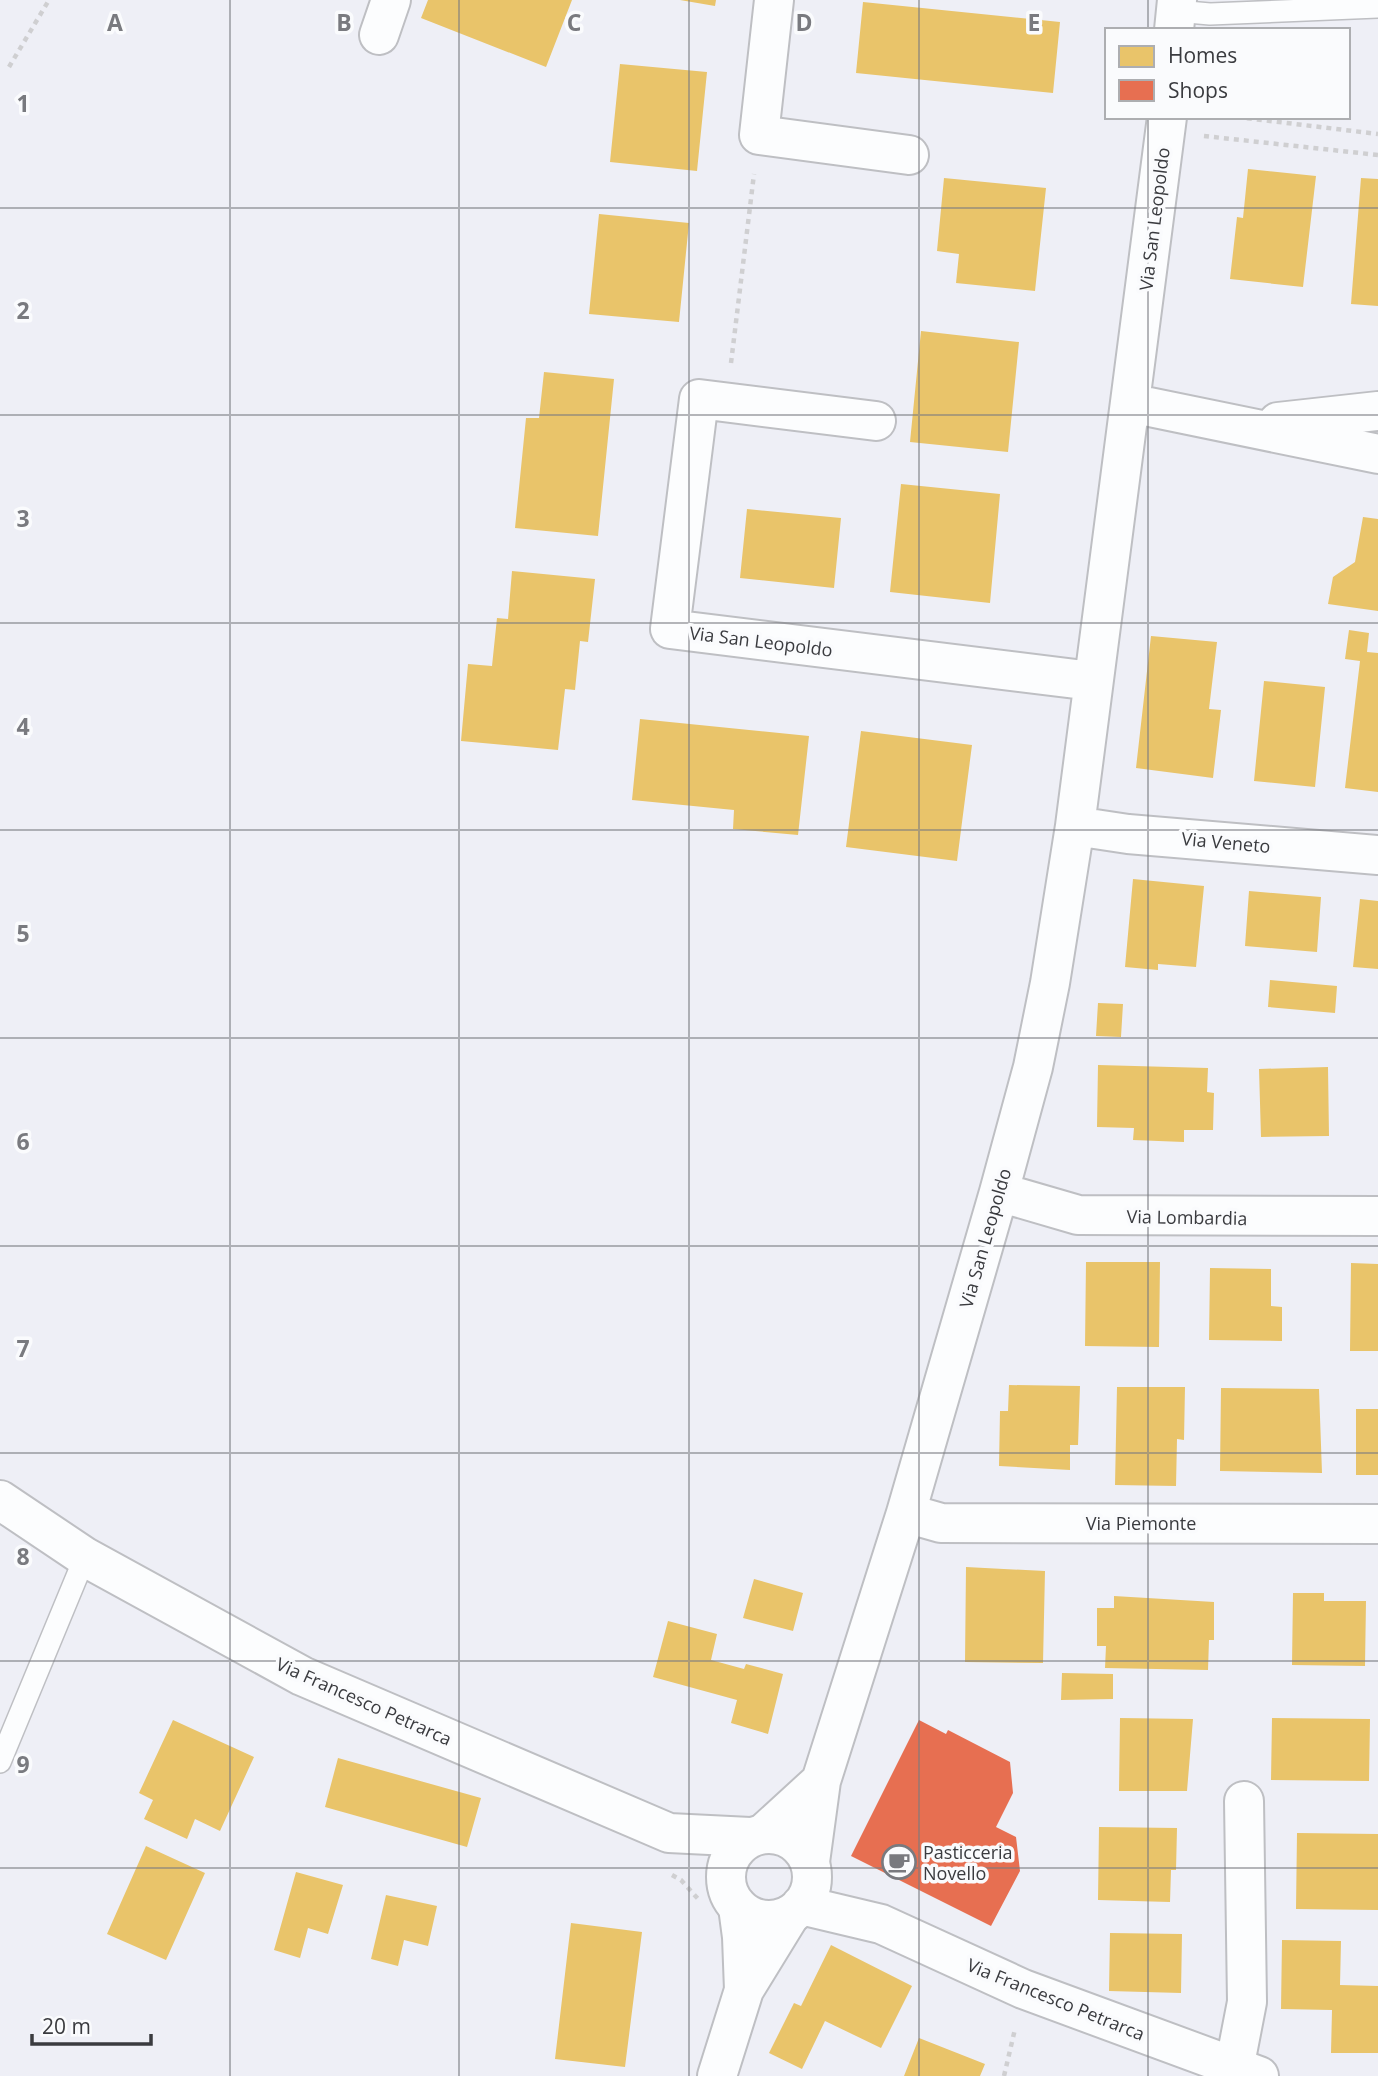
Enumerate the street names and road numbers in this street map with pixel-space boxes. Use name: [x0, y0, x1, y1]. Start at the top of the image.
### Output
street label: Via San Leopoldo: [1133, 146, 1175, 292]
street label: Via San Leopoldo: [688, 620, 834, 662]
street label: Via Veneto: [1181, 826, 1271, 858]
street label: Via San Leopoldo: [954, 1165, 1016, 1311]
street label: Via Lombardia: [1126, 1204, 1248, 1230]
street label: Via Piemonte: [1086, 1511, 1196, 1535]
street label: Via Francesco Petrarca: [272, 1651, 456, 1751]
street label: Via Francesco Petrarca: [964, 1952, 1148, 2046]

